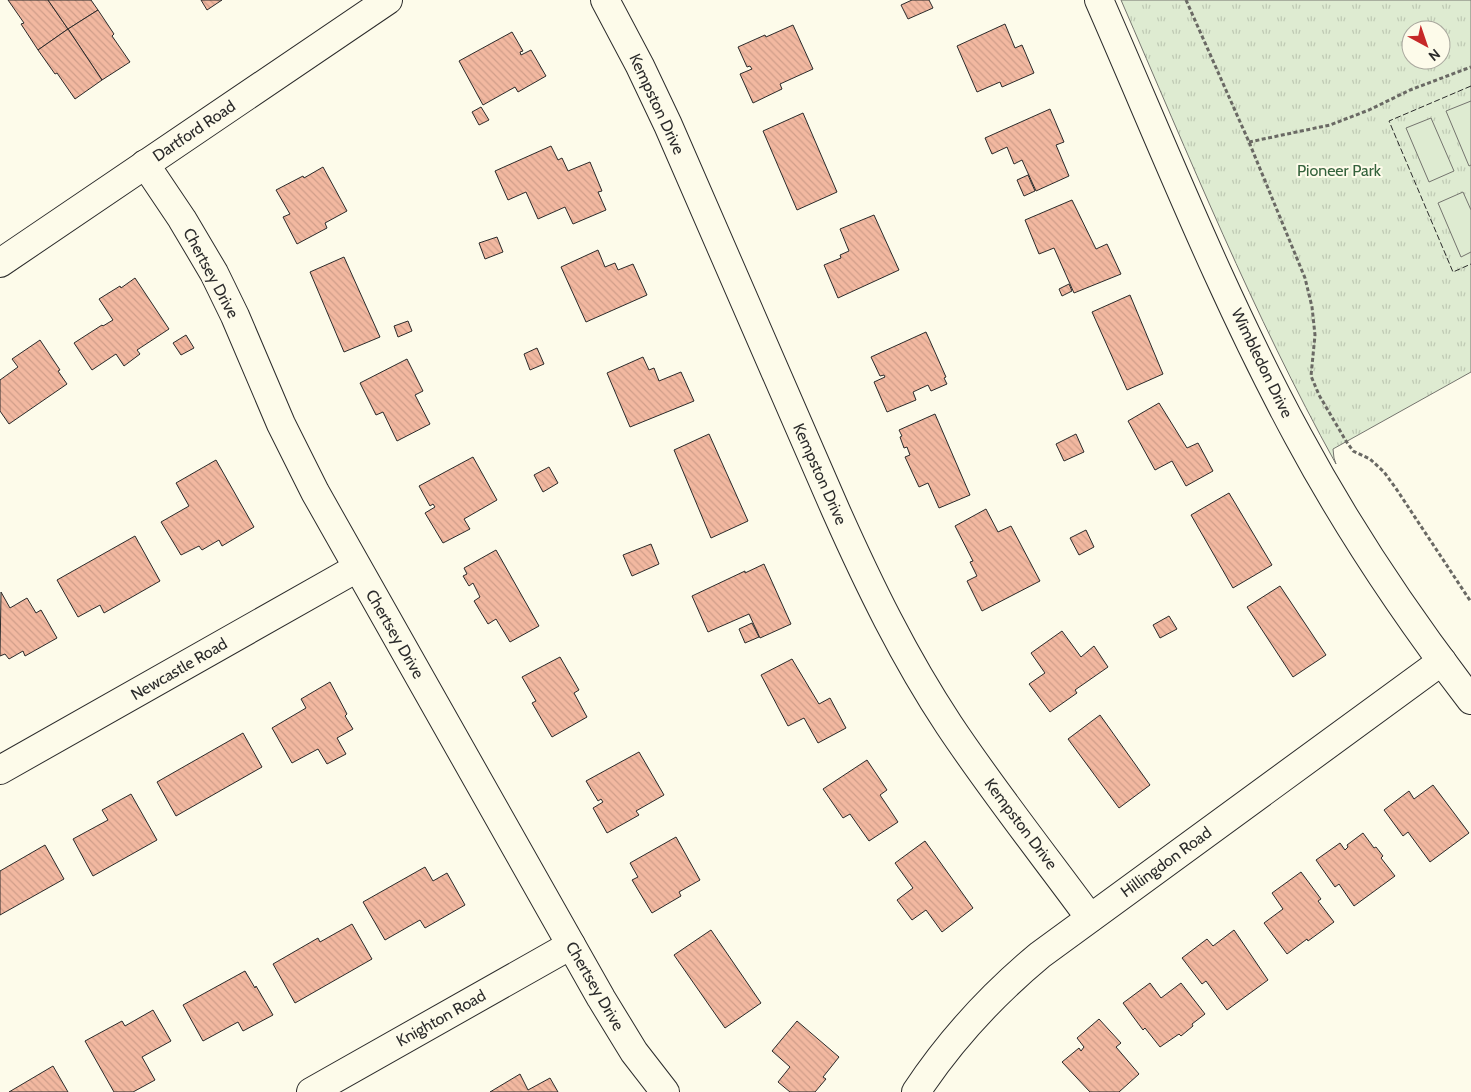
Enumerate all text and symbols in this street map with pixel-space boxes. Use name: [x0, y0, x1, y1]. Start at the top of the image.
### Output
north arrow: [1401, 20, 1451, 70]
text: N: [1425, 45, 1444, 65]
street label: Kempston Drive: [625, 51, 689, 157]
street label: Dartford Road: [149, 96, 239, 166]
park label: Pioneer Park: [1297, 161, 1382, 180]
street label: Chertsey Drive: [179, 225, 243, 321]
street label: Wimbledon Drive: [1227, 305, 1297, 421]
street label: Kempston Drive: [789, 420, 851, 528]
street label: Chertsey Drive: [362, 586, 428, 682]
street label: Newcastle Road: [128, 634, 230, 704]
street label: Kempston Drive: [981, 775, 1061, 873]
street label: Hillingdon Road: [1117, 823, 1215, 901]
street label: Chertsey Drive: [562, 938, 628, 1034]
street label: Knighton Road: [393, 986, 489, 1050]

